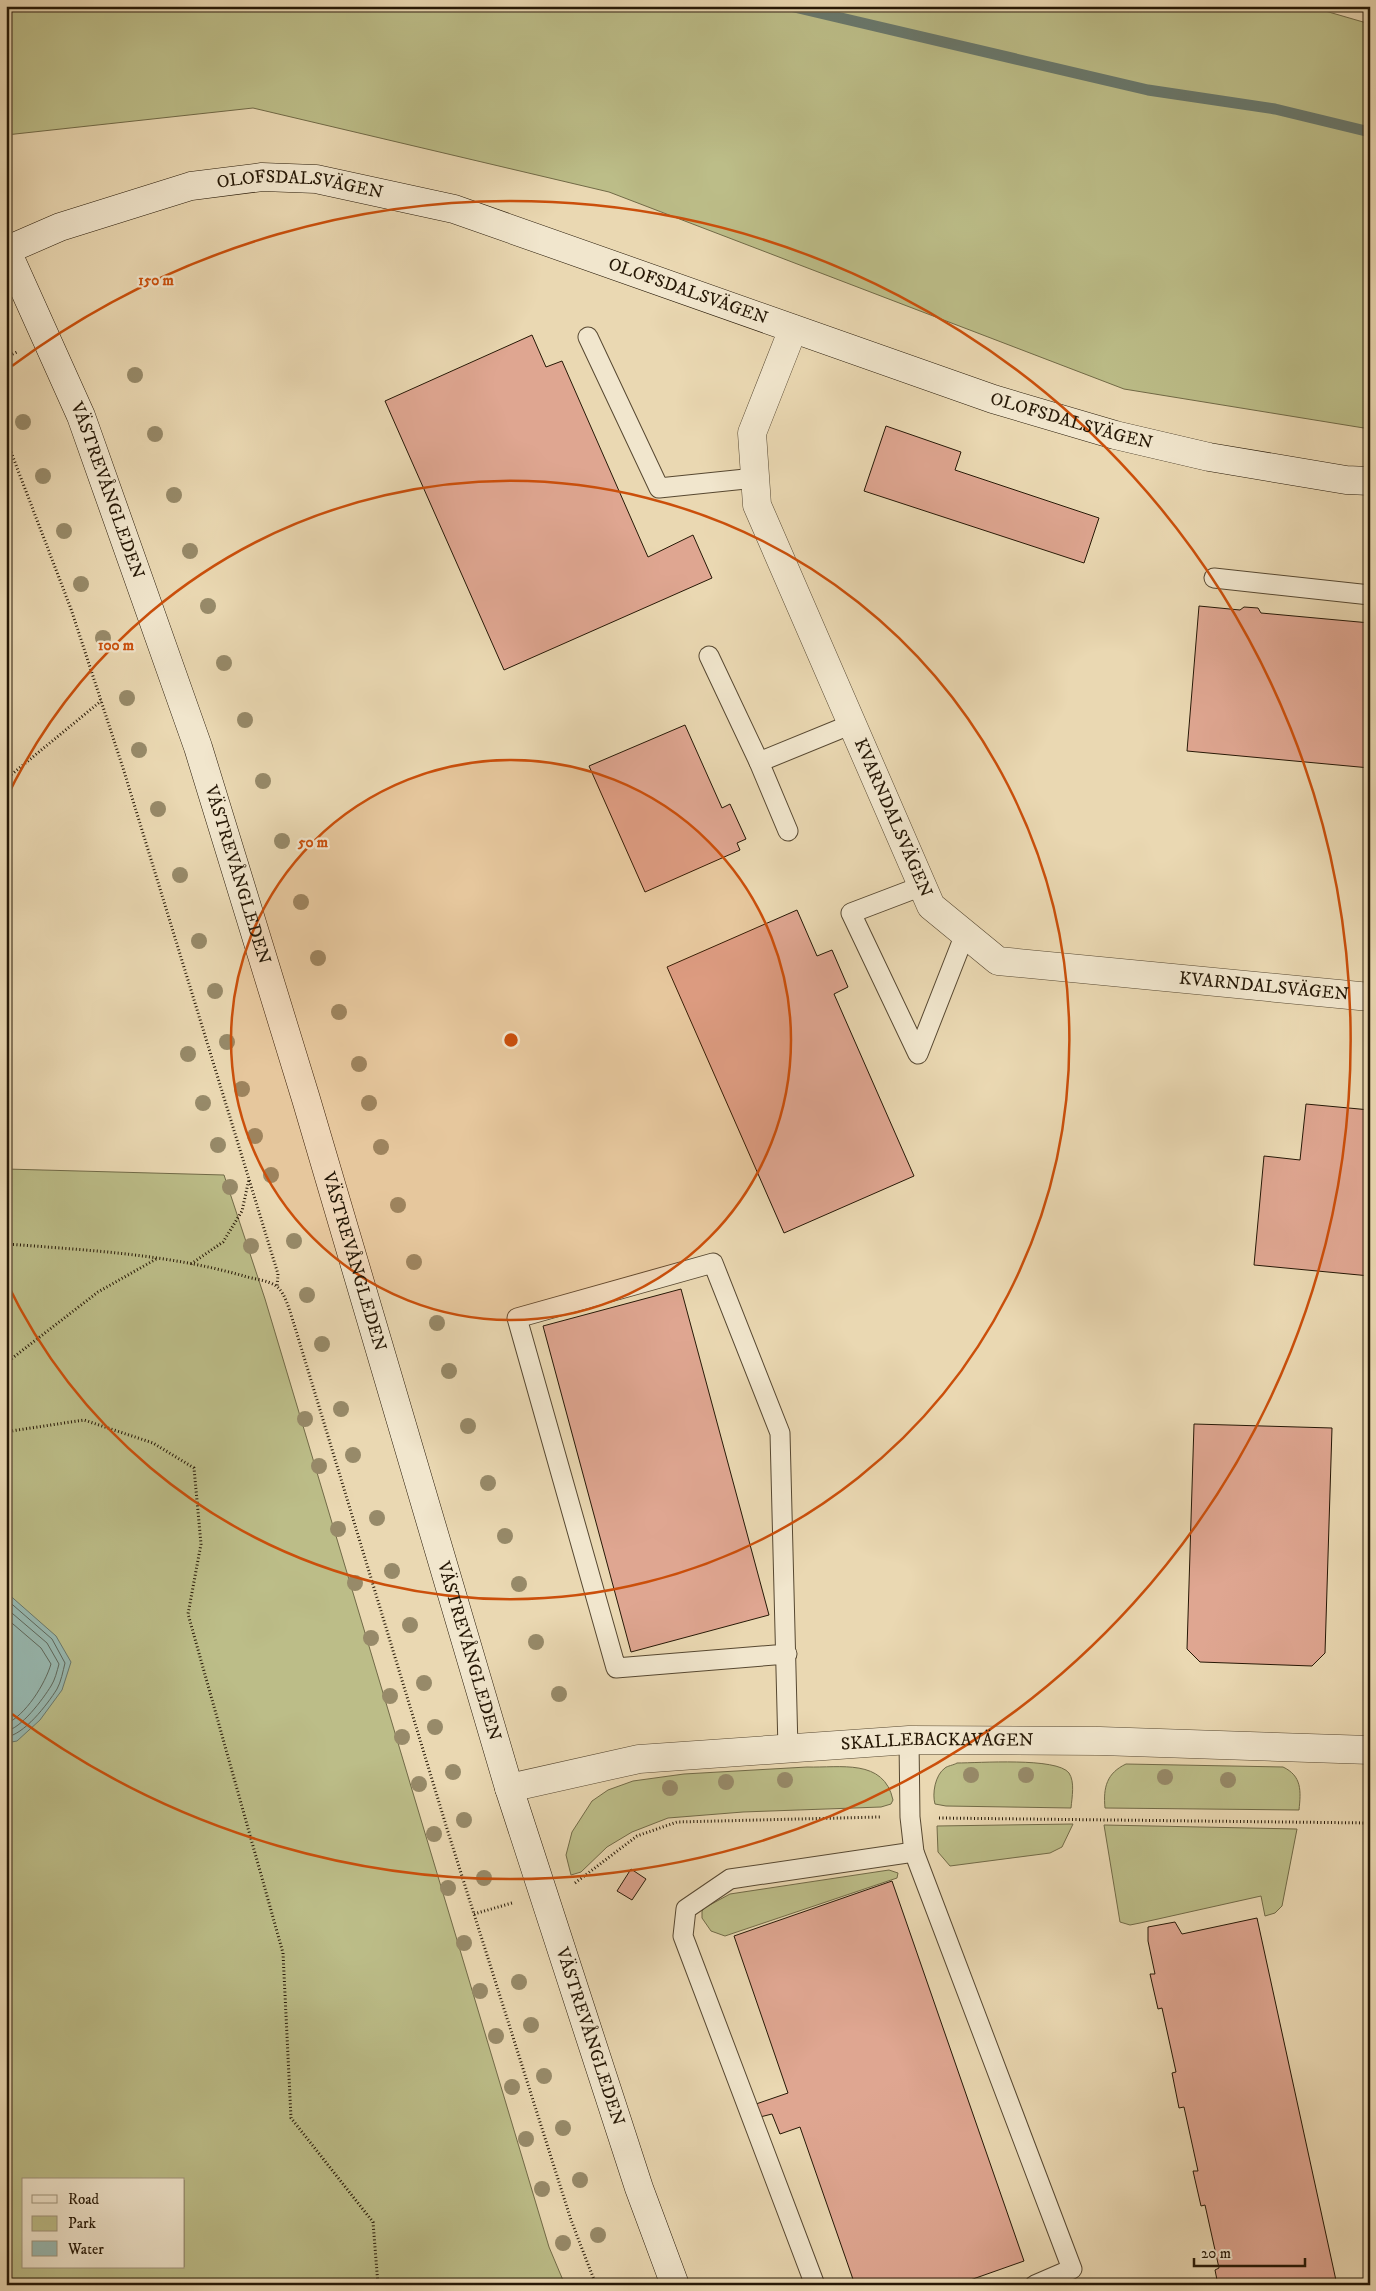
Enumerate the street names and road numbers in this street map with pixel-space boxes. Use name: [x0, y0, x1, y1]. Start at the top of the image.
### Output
street label: OLOFSDALSVÄGEN: [215, 166, 385, 204]
street label: OLOFSDALSVÄGEN: [605, 253, 771, 330]
street label: OLOFSDALSVÄGEN: [988, 388, 1155, 455]
street label: VÄSTREVÅNGLEDEN: [65, 398, 149, 582]
street label: KVARNDALSVÄGEN: [849, 735, 937, 901]
street label: VÄSTREVÅNGLEDEN: [199, 782, 275, 967]
street label: KVARNDALSVÄGEN: [1178, 968, 1350, 1006]
street label: VÄSTREVÅNGLEDEN: [317, 1169, 391, 1354]
street label: VÄSTREVÅNGLEDEN: [432, 1558, 506, 1744]
street label: SKALLEBACKAVÄGEN: [840, 1729, 1034, 1756]
street label: VÄSTREVÅNGLEDEN: [550, 1944, 629, 2129]

